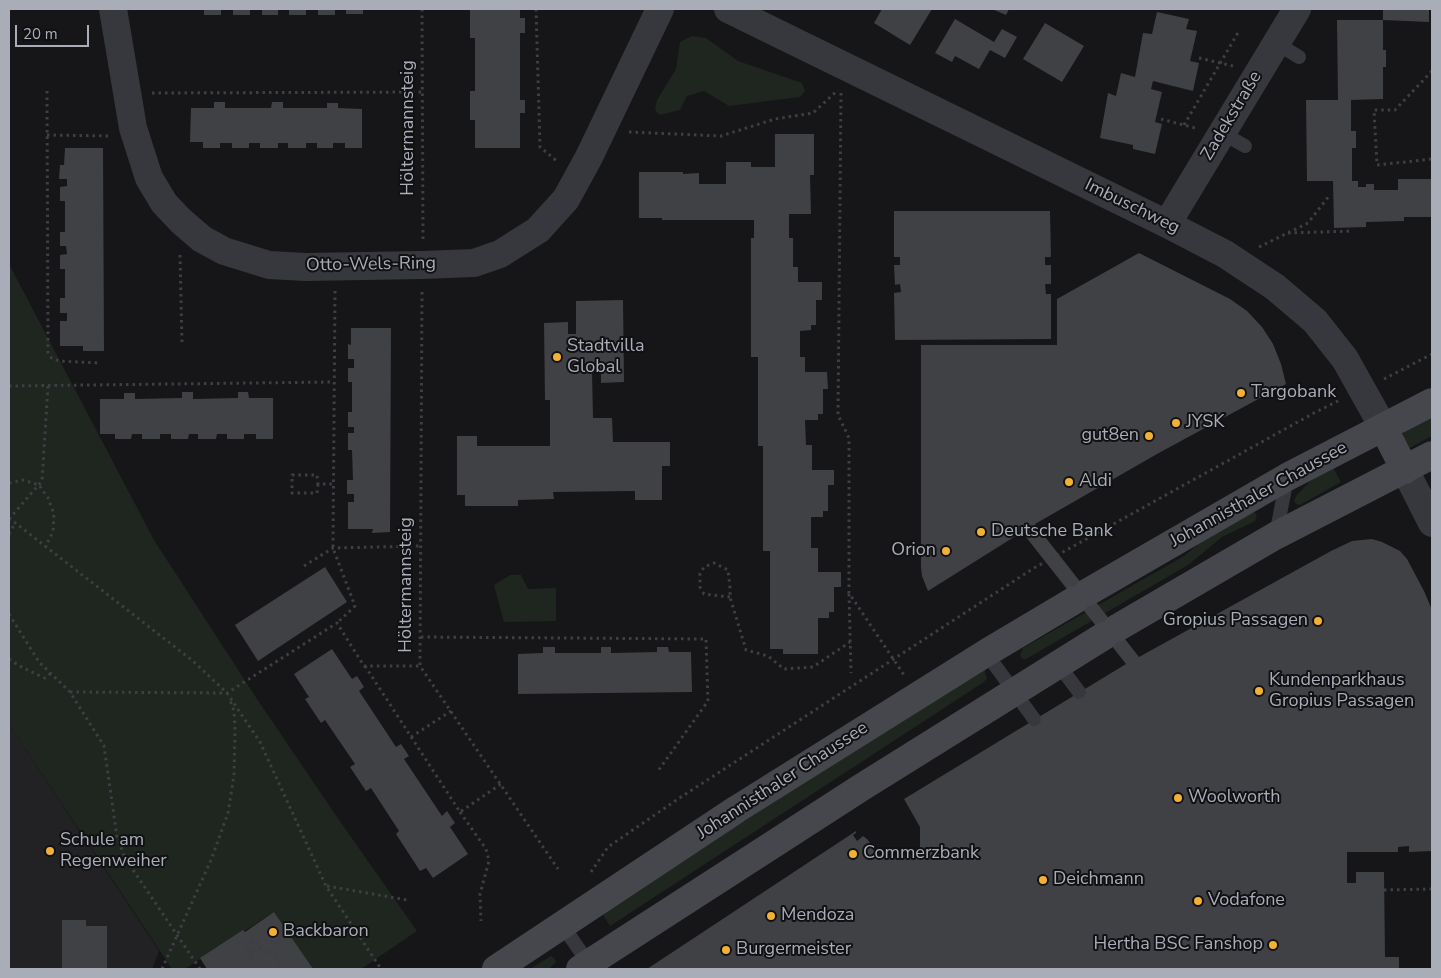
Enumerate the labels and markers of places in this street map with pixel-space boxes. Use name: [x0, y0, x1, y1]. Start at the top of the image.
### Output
place label: Stadtvilla Global: [567, 336, 644, 378]
marker: Stadtvilla Global: [551, 351, 563, 363]
place label: Targobank: [1251, 382, 1336, 404]
marker: Targobank: [1235, 387, 1247, 399]
place label: JYSK: [1186, 412, 1224, 434]
marker: JYSK: [1170, 417, 1182, 429]
place label: gut8en: [1081, 425, 1139, 447]
marker: gut8en: [1143, 430, 1155, 442]
place label: Aldi: [1079, 471, 1112, 493]
marker: Aldi: [1063, 476, 1075, 488]
place label: Deutsche Bank: [991, 521, 1113, 543]
marker: Deutsche Bank: [975, 526, 987, 538]
place label: Orion: [891, 540, 936, 562]
marker: Orion: [940, 545, 952, 557]
place label: Gropius Passagen: [1163, 610, 1308, 632]
marker: Gropius Passagen: [1312, 615, 1324, 627]
place label: Kundenparkhaus Gropius Passagen: [1269, 670, 1414, 712]
marker: Kundenparkhaus Gropius Passagen: [1253, 685, 1265, 697]
place label: Woolworth: [1188, 787, 1280, 809]
marker: Woolworth: [1172, 792, 1184, 804]
place label: Schule am Regenweiher: [60, 830, 167, 872]
place label: Commerzbank: [863, 843, 979, 865]
marker: Schule am Regenweiher: [44, 845, 56, 857]
marker: Commerzbank: [847, 848, 859, 860]
place label: Deichmann: [1053, 869, 1144, 891]
marker: Deichmann: [1037, 874, 1049, 886]
place label: Vodafone: [1208, 890, 1285, 912]
marker: Vodafone: [1192, 895, 1204, 907]
place label: Mendoza: [781, 905, 854, 927]
marker: Mendoza: [765, 910, 777, 922]
place label: Backbaron: [283, 921, 369, 943]
marker: Backbaron: [267, 926, 279, 938]
place label: Hertha BSC Fanshop: [1093, 934, 1263, 956]
place label: Burgermeister: [736, 939, 851, 961]
marker: Hertha BSC Fanshop: [1267, 939, 1279, 951]
marker: Burgermeister: [720, 944, 732, 956]

